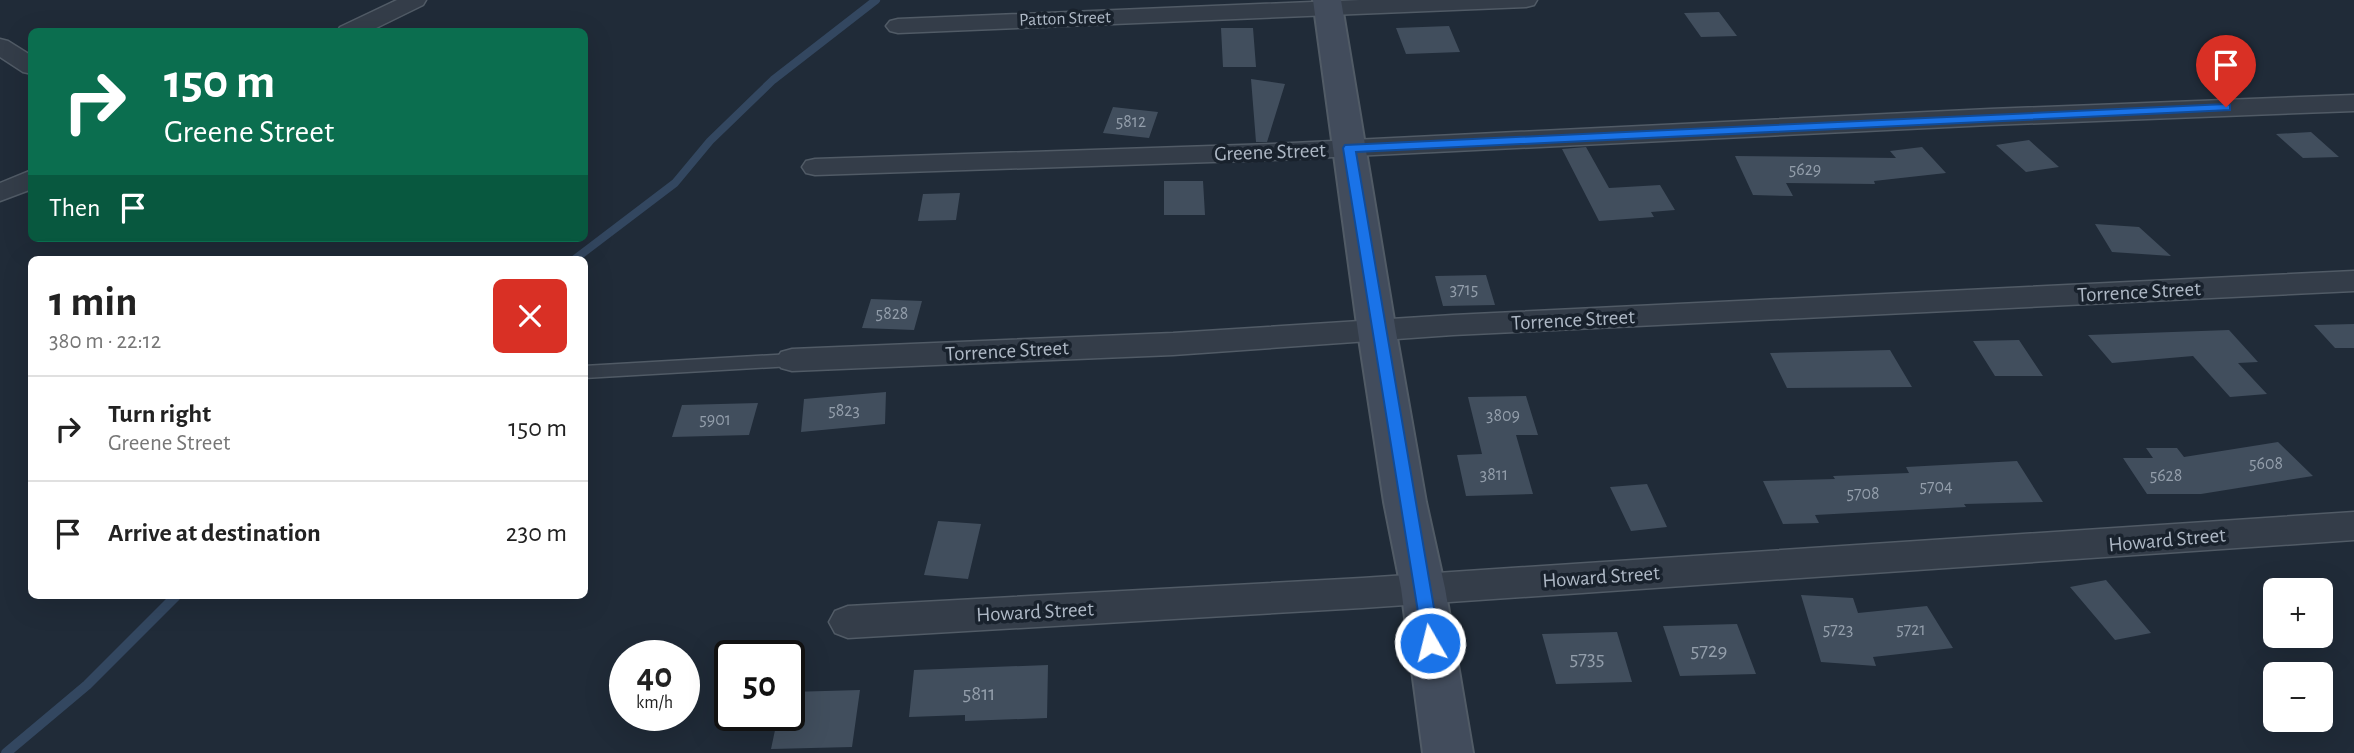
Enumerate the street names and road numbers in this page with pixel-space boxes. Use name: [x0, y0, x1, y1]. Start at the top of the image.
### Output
street label: Patton Street: [1019, 8, 1111, 30]
street label: Greene Street: [1214, 140, 1326, 164]
street label: Torrence Street: [2077, 278, 2202, 306]
street label: Torrence Street: [1511, 306, 1636, 334]
street label: Torrence Street: [945, 337, 1070, 365]
street label: Howard Street: [2107, 524, 2227, 556]
street label: Howard Street: [1542, 562, 1661, 592]
street label: Howard Street: [976, 598, 1095, 626]

